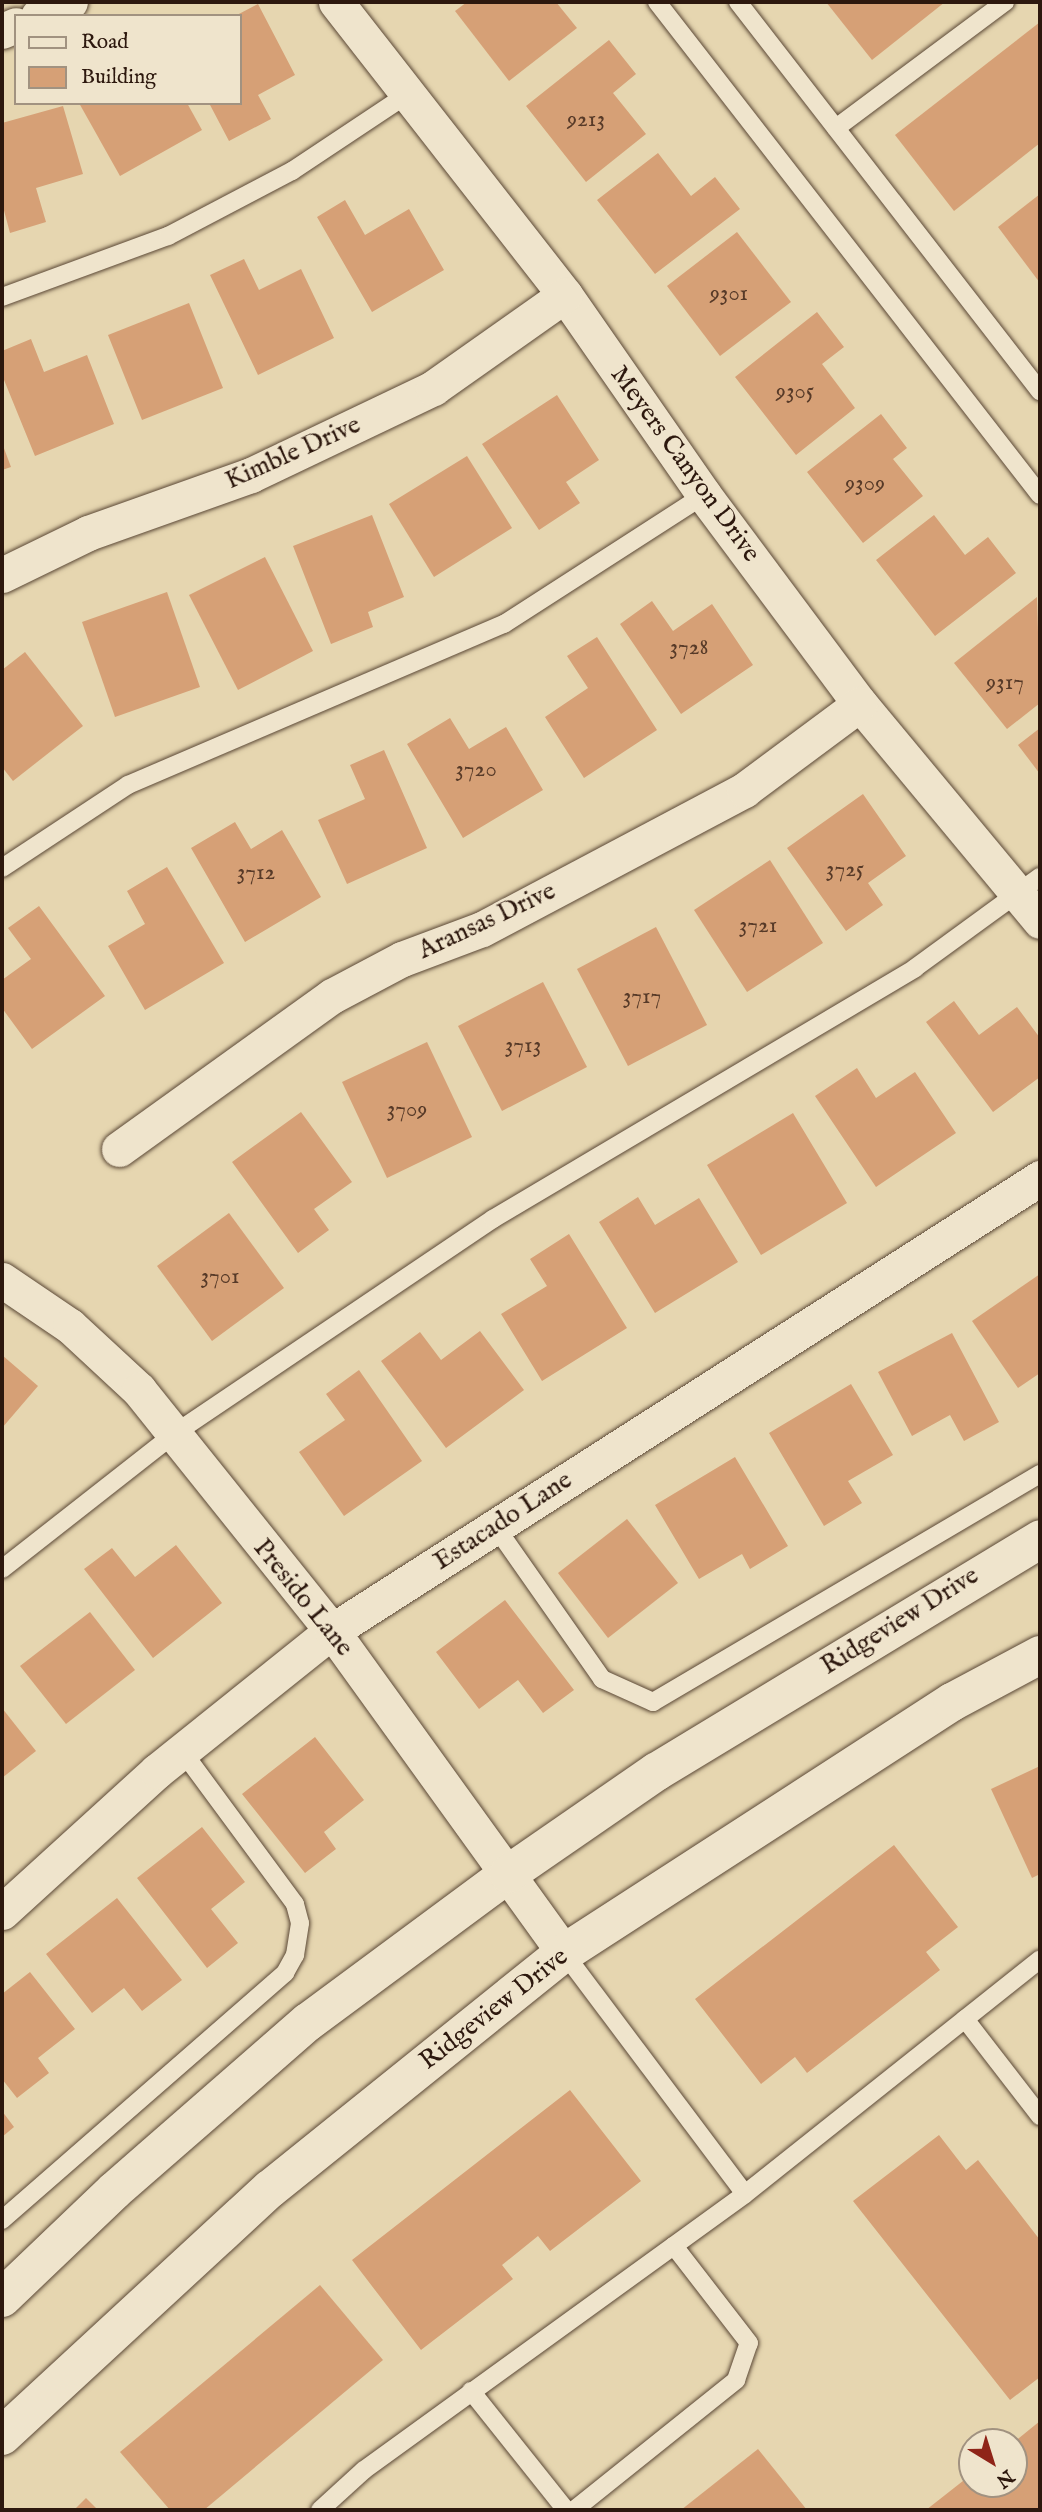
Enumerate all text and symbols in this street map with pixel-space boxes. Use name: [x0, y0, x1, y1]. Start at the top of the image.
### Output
legend: [14, 14, 242, 105]
text: Road: [81, 29, 128, 56]
text: Building: [81, 64, 156, 91]
house number: 9213: [567, 106, 605, 134]
house number: 9301: [710, 280, 748, 308]
street label: Meyers Canyon Drive: [603, 360, 767, 568]
house number: 9305: [776, 378, 814, 406]
street label: Kimble Drive: [221, 409, 365, 497]
house number: 9309: [845, 470, 885, 498]
house number: 3728: [669, 634, 709, 662]
house number: 9317: [986, 669, 1024, 697]
house number: 3720: [455, 756, 497, 784]
house number: 3725: [826, 856, 864, 884]
house number: 3712: [237, 859, 275, 887]
street label: Aransas Drive: [413, 876, 561, 966]
house number: 3721: [739, 912, 777, 940]
house number: 3717: [623, 983, 661, 1011]
house number: 3713: [505, 1032, 541, 1060]
house number: 3709: [387, 1096, 427, 1124]
house number: 3701: [200, 1263, 240, 1291]
street label: Estacado Lane: [428, 1465, 578, 1577]
street label: Presido Lane: [246, 1533, 360, 1663]
street label: Ridgeview Drive: [815, 1560, 985, 1682]
street label: Ridgeview Drive: [413, 1941, 575, 2077]
north arrow: [958, 2428, 1028, 2498]
text: N: [991, 2463, 1019, 2492]

